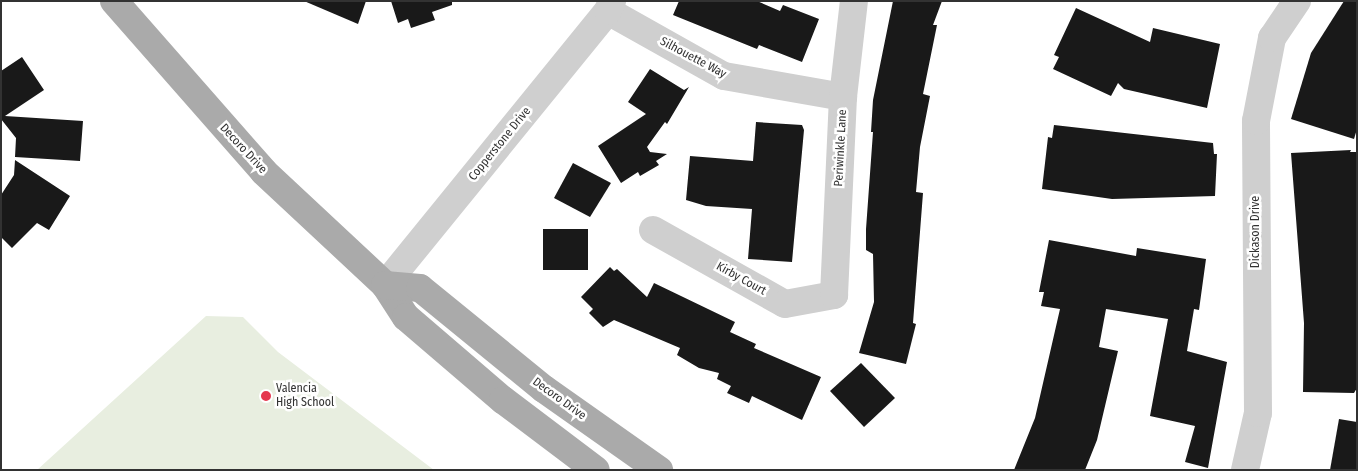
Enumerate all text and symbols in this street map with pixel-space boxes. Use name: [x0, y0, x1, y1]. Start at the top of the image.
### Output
street label: Silhouette Way: [657, 34, 729, 82]
street label: Copperstone Drive: [466, 104, 534, 184]
street label: Periwinkle Lane: [832, 109, 850, 187]
street label: Decoro Drive: [216, 121, 270, 177]
street label: Dickason Drive: [1249, 196, 1263, 268]
street label: Kirby Court: [714, 259, 768, 299]
street label: Decoro Drive: [529, 375, 589, 423]
place label: Valencia High School: [276, 382, 334, 410]
marker: Valencia High School: [260, 390, 272, 402]

